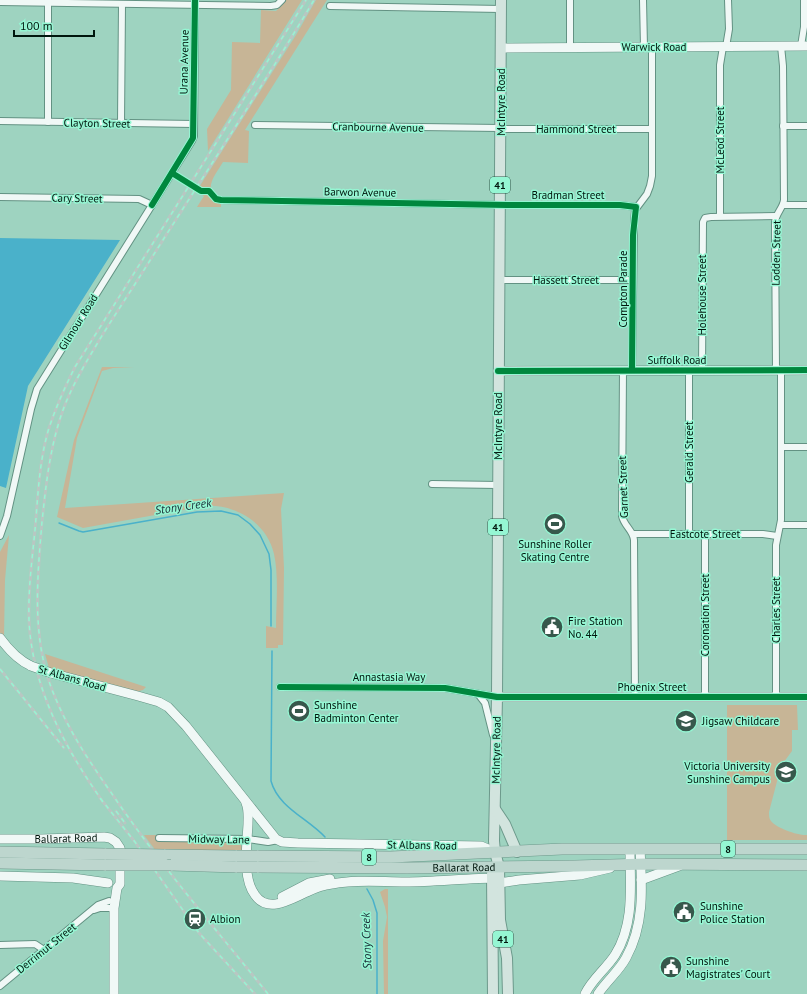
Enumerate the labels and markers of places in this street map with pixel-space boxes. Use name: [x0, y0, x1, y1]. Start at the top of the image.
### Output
sports icon: Sunshine Roller Skating Centre: [542, 511, 568, 537]
place label: Sunshine Roller Skating Centre: [518, 537, 592, 564]
public building icon: Fire Station No. 44: [539, 614, 565, 640]
place label: Fire Station No. 44: [568, 614, 623, 641]
sports icon: Sunshine Badminton Center: [286, 698, 312, 724]
place label: Sunshine Badminton Center: [314, 698, 399, 725]
school or university icon: Jigsaw Childcare: [673, 708, 699, 734]
place label: Jigsaw Childcare: [701, 714, 779, 728]
place label: Victoria University Sunshine Campus: [683, 759, 771, 786]
school or university icon: Victoria University Sunshine Campus: [773, 759, 799, 785]
public building icon: Sunshine Police Station: [671, 899, 697, 925]
place label: Sunshine Police Station: [700, 899, 765, 926]
station icon: Albion: [182, 906, 208, 932]
place label: Albion: [210, 912, 240, 926]
public building icon: Sunshine Magistrates' Court: [658, 954, 684, 980]
place label: Sunshine Magistrates' Court: [686, 954, 771, 981]

